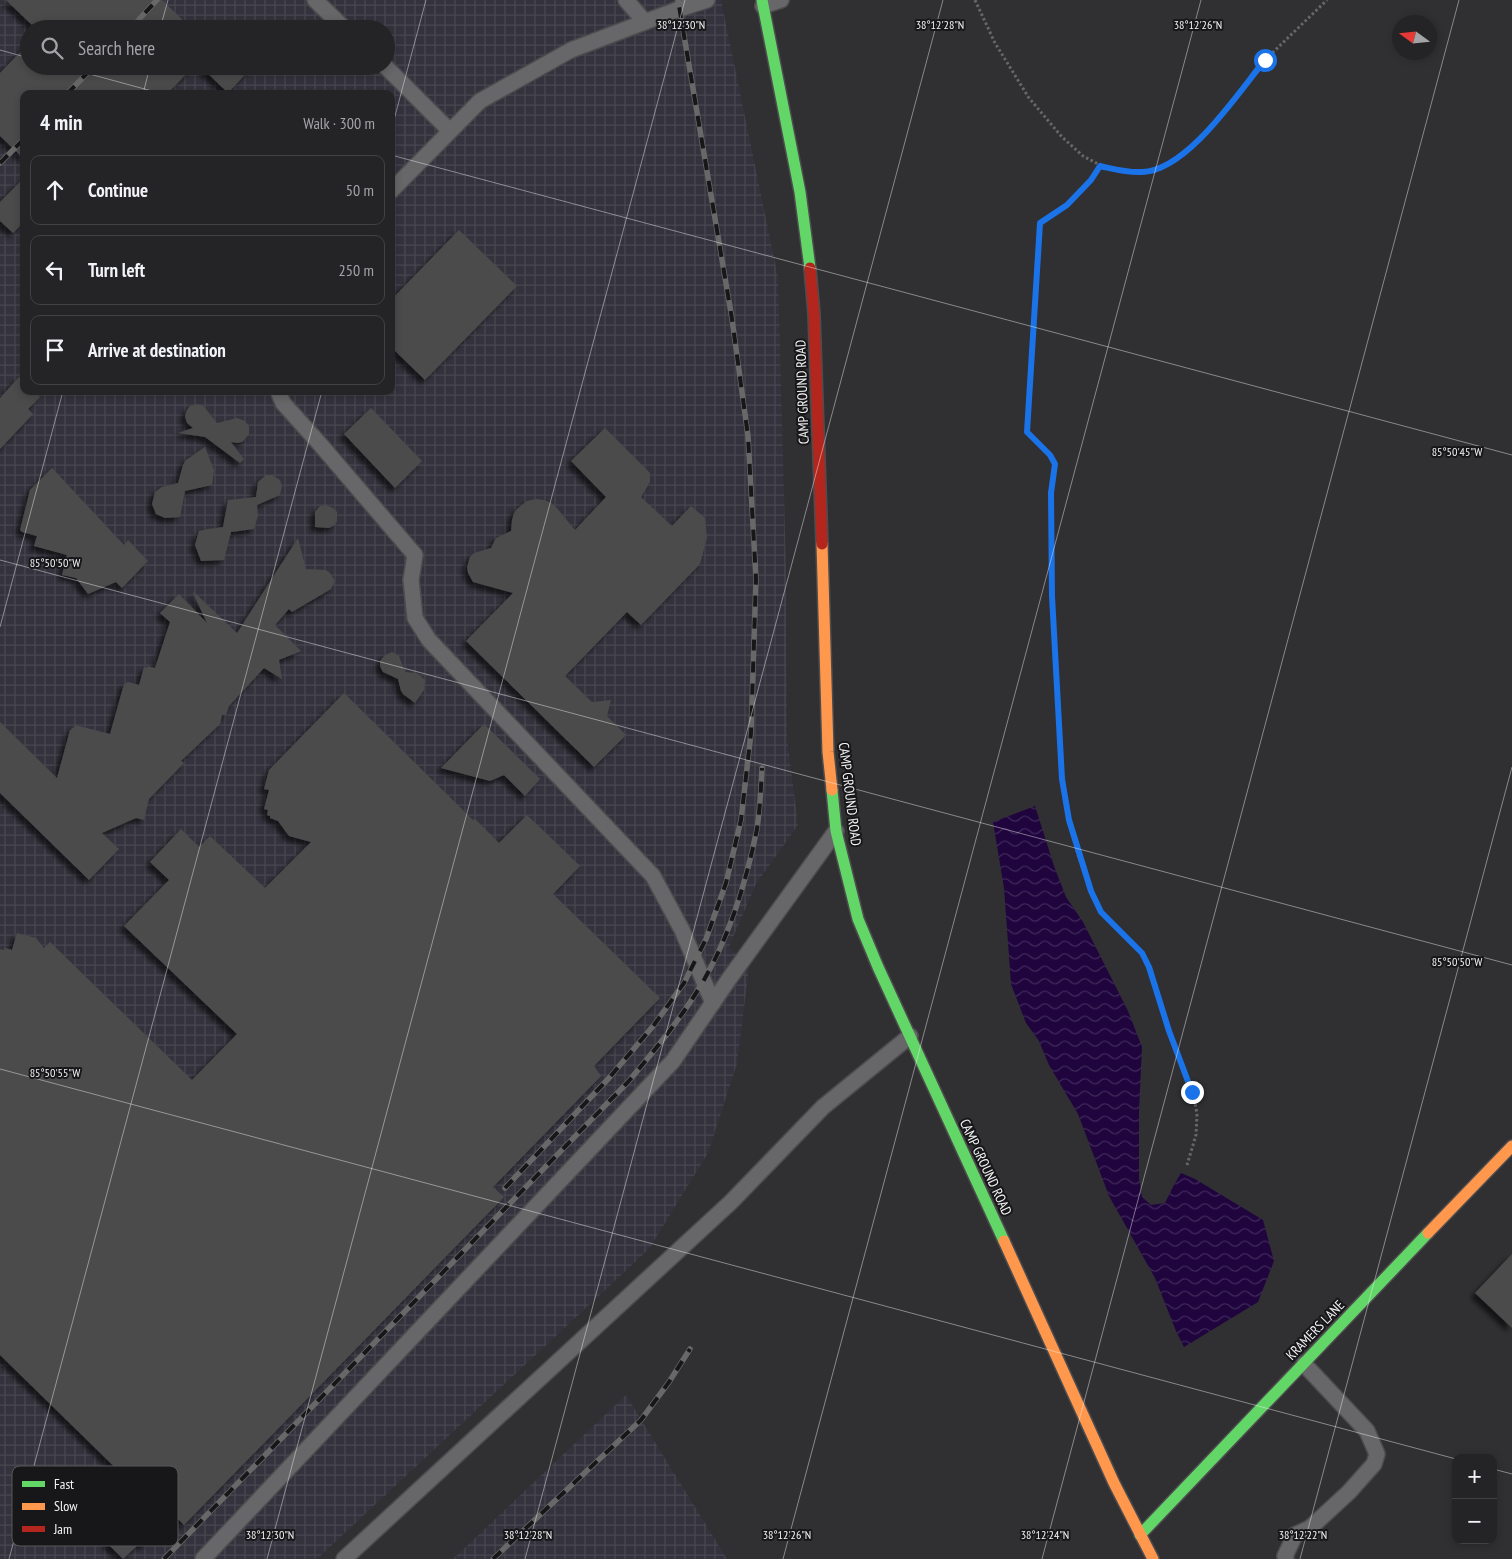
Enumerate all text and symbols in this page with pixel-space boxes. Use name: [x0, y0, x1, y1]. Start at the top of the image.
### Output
north arrow: [1392, 15, 1437, 60]
text: 38°12'30"N: [657, 17, 705, 32]
text: 38°12'28"N: [916, 17, 964, 32]
text: 38°12'26"N: [1174, 17, 1222, 32]
search box: [20, 20, 395, 75]
icon: search: [38, 34, 66, 62]
text: Search here: [78, 36, 155, 60]
route start: [1254, 49, 1277, 72]
text: 4 min: [40, 109, 82, 136]
text: Walk · 300 m: [303, 113, 375, 133]
icon: ahead: [41, 176, 69, 204]
text: Continue: [88, 178, 148, 202]
text: 50 m: [346, 180, 374, 200]
icon: left: [41, 256, 69, 284]
text: Turn left: [88, 258, 145, 282]
text: 250 m: [339, 260, 374, 280]
icon: arrive: [41, 336, 69, 364]
text: Arrive at destination: [88, 338, 226, 362]
street label: CAMP GROUND ROAD: [791, 340, 813, 444]
text: 85°50'45"W: [1432, 444, 1482, 459]
text: 85°50'50"W: [30, 555, 80, 570]
street label: CAMP GROUND ROAD: [835, 741, 865, 847]
text: 85°50'50"W: [1432, 954, 1482, 969]
text: 85°50'55"W: [30, 1065, 80, 1080]
route end: [1181, 1081, 1204, 1104]
street label: CAMP GROUND ROAD: [956, 1116, 1016, 1218]
street label: KRAMERS LANE: [1282, 1296, 1348, 1364]
map controls: [1452, 1454, 1497, 1544]
button: +: [1452, 1454, 1497, 1499]
legend: [12, 1466, 178, 1546]
text: Fast: [54, 1475, 74, 1493]
text: Slow: [54, 1497, 78, 1515]
button: −: [1452, 1499, 1497, 1544]
text: Jam: [53, 1520, 72, 1538]
text: 38°12'30"N: [246, 1527, 294, 1542]
text: 38°12'28"N: [504, 1527, 552, 1542]
text: 38°12'26"N: [763, 1527, 811, 1542]
text: 38°12'24"N: [1021, 1527, 1069, 1542]
text: 38°12'22"N: [1279, 1527, 1327, 1542]

